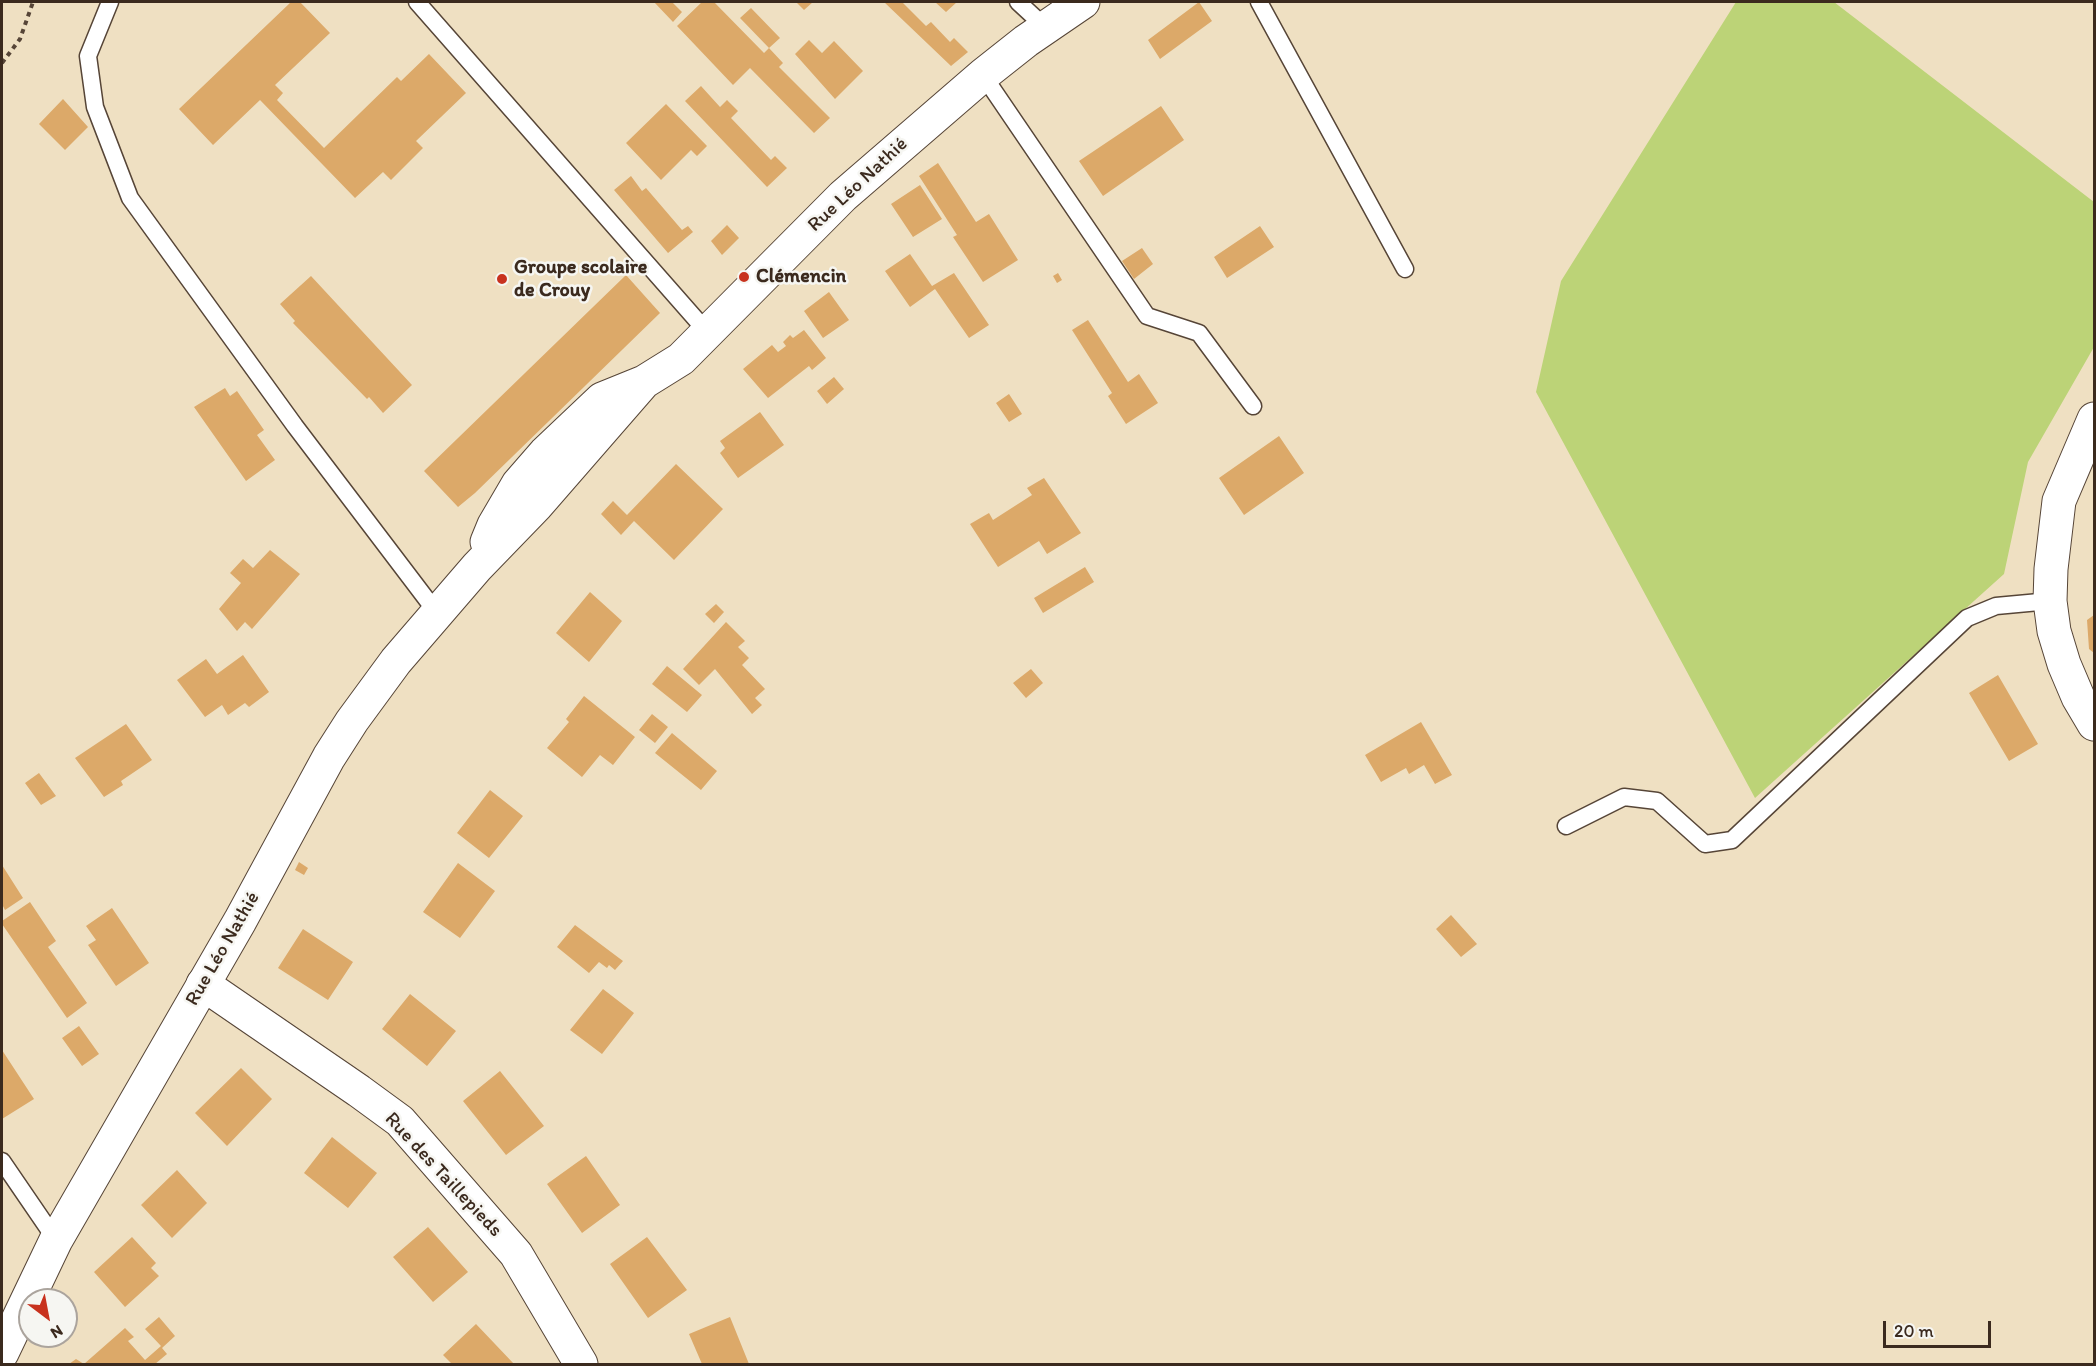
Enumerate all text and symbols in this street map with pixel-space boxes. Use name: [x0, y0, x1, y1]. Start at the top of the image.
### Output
street label: Rue Léo Nathié: [803, 133, 913, 237]
place label: Groupe scolaire de Crouy: [514, 256, 647, 303]
place label: Clémencin: [756, 265, 846, 289]
marker: Clémencin: [737, 270, 751, 284]
marker: Groupe scolaire de Crouy: [495, 272, 509, 286]
street label: Rue Léo Nathié: [181, 888, 265, 1010]
street label: Rue des Taillepieds: [379, 1108, 507, 1242]
north arrow: [18, 1288, 78, 1348]
scale bar: [1886, 1309, 1994, 1347]
text: 20 m: [1894, 1320, 1934, 1342]
text: N: [47, 1321, 66, 1343]

